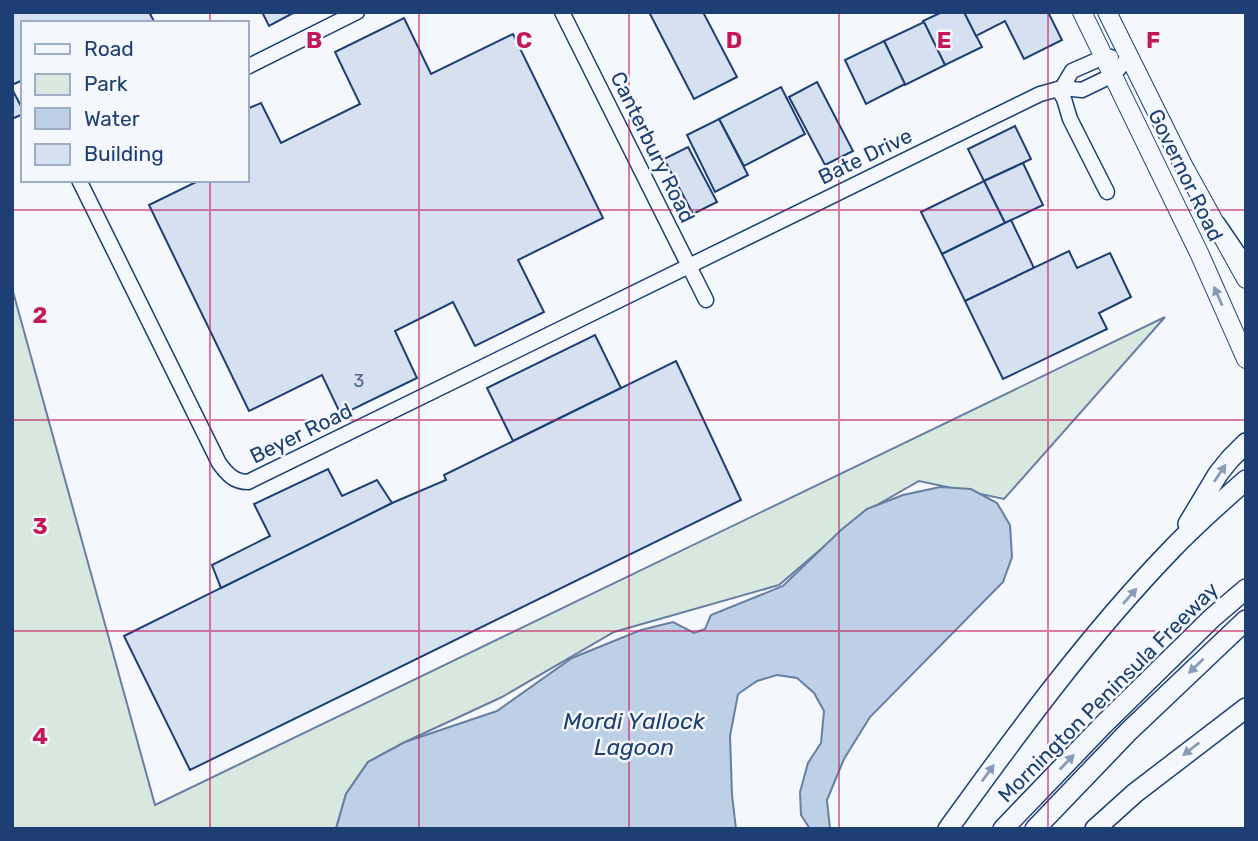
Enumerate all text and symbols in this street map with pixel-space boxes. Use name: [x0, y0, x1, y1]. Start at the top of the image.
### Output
legend: [21, 21, 248, 182]
text: B: [306, 26, 322, 54]
text: C: [516, 26, 532, 54]
text: D: [726, 26, 742, 54]
text: E: [937, 26, 951, 54]
text: F: [1146, 26, 1160, 54]
text: Road: [84, 36, 134, 61]
street label: Canterbury Road: [606, 67, 700, 227]
text: Park: [84, 71, 128, 96]
street label: Governor Road: [1143, 105, 1229, 245]
text: Water: [84, 106, 140, 131]
street label: Bate Drive: [814, 123, 916, 189]
text: Building: [84, 141, 164, 166]
one-way arrow: [1212, 286, 1223, 307]
text: 2: [33, 301, 47, 329]
house number: 3: [354, 370, 364, 392]
street label: Beyer Road: [246, 397, 356, 469]
one-way arrow: [1213, 464, 1227, 482]
text: 3: [32, 512, 48, 540]
street label: Mornington Peninsula Freeway: [993, 576, 1224, 807]
one-way arrow: [1122, 587, 1138, 605]
one-way arrow: [1188, 658, 1205, 674]
water label: Mordi Yallock Lagoon: [563, 707, 706, 761]
text: 4: [32, 722, 48, 750]
one-way arrow: [1182, 742, 1200, 756]
one-way arrow: [1059, 754, 1075, 771]
one-way arrow: [981, 764, 995, 783]

